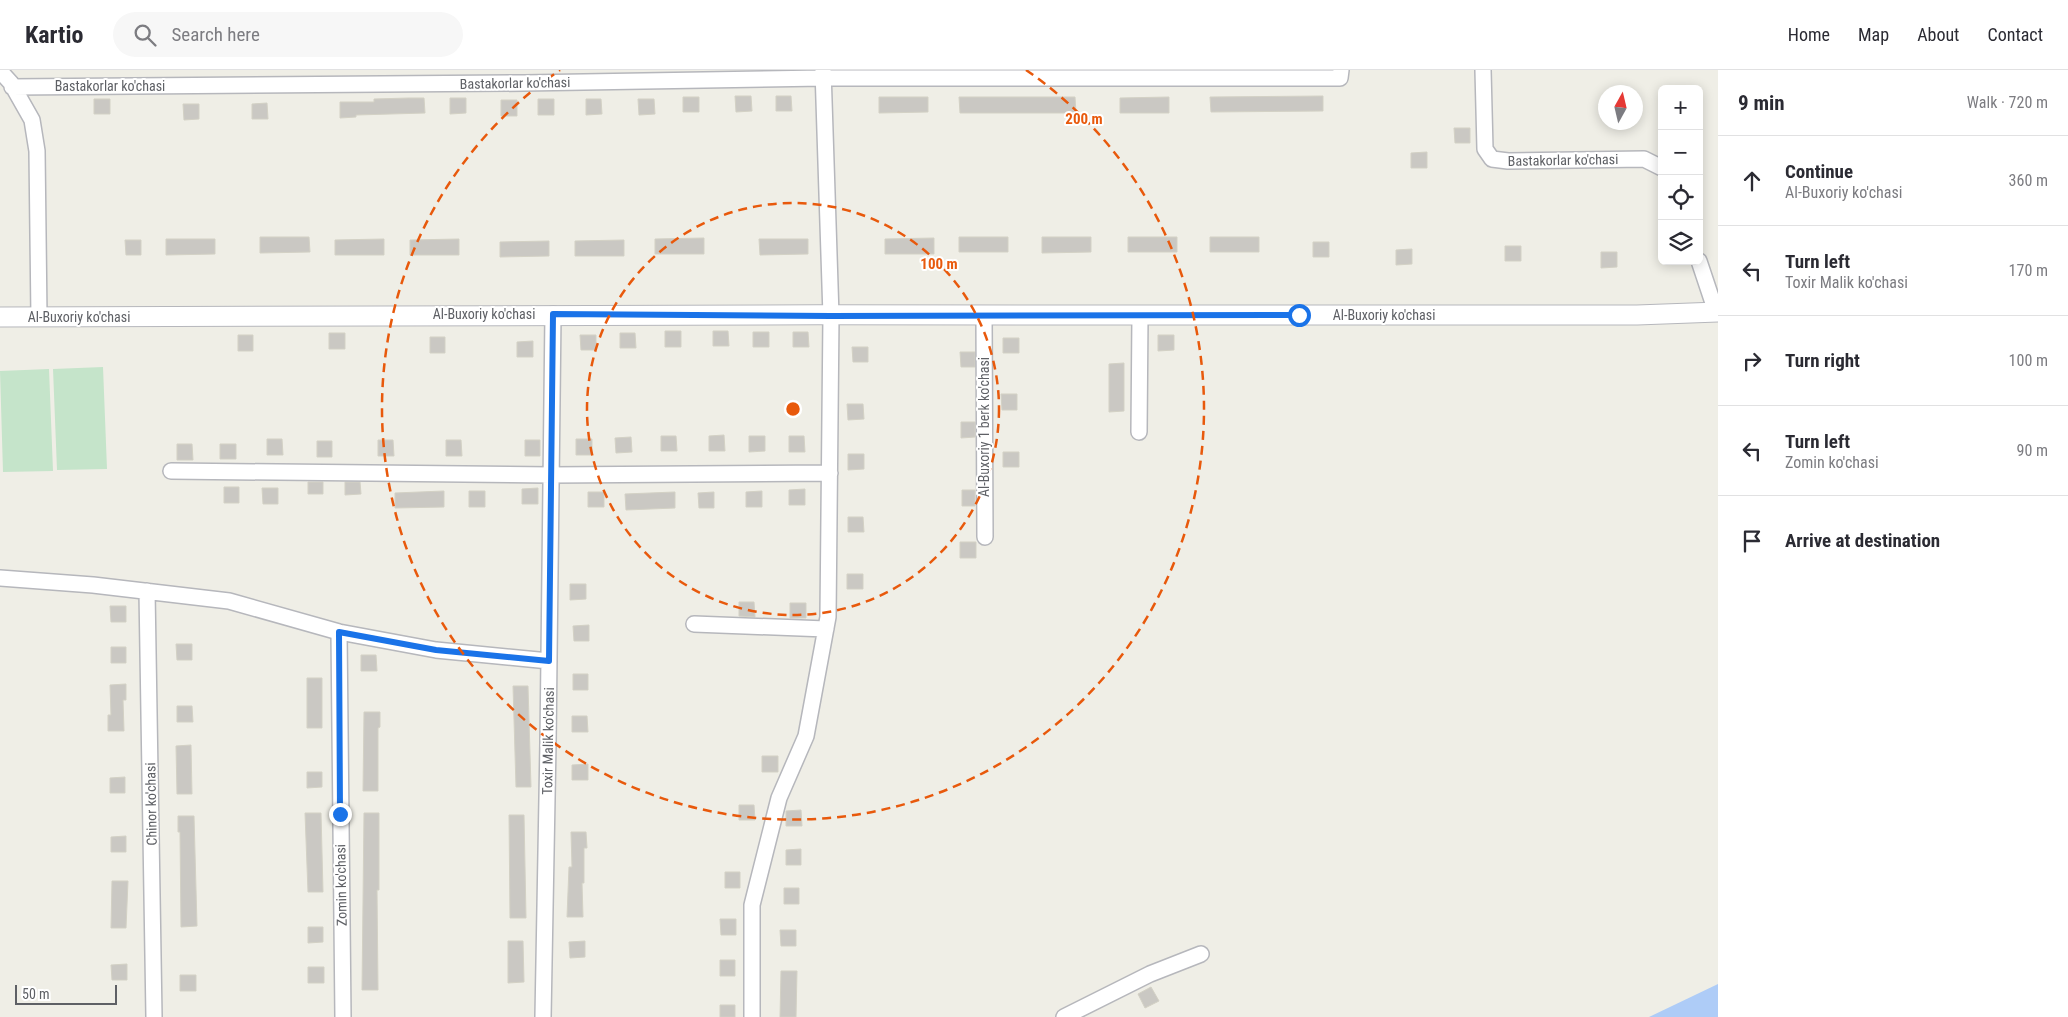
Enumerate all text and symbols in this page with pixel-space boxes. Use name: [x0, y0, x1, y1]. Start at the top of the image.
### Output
search box: [113, 12, 463, 57]
text: Kartio: [25, 21, 83, 49]
icon: search: [131, 21, 159, 49]
text: Search here: [171, 23, 260, 46]
text: Home: [1788, 24, 1830, 45]
text: Map: [1858, 24, 1889, 45]
text: About: [1917, 24, 1959, 45]
text: Contact: [1987, 24, 2043, 45]
street label: Bastakorlar ko'chasi: [460, 74, 570, 92]
street label: Bastakorlar ko'chasi: [55, 78, 165, 94]
north arrow: [1598, 85, 1643, 130]
map controls: [1658, 85, 1703, 265]
button: +: [1658, 85, 1703, 130]
text: 9 min: [1738, 91, 1785, 115]
text: Walk · 720 m: [1967, 93, 2048, 112]
text: 200 m: [1065, 110, 1103, 128]
button: −: [1658, 130, 1703, 175]
street label: Bastakorlar ko'chasi: [1508, 151, 1618, 169]
text: Continue: [1785, 160, 1853, 183]
icon: ahead: [1738, 167, 1766, 195]
text: 360 m: [2009, 171, 2048, 190]
button: locate: [1658, 175, 1703, 220]
text: Al-Buxoriy ko'chasi: [1785, 183, 1902, 202]
button: layers: [1658, 220, 1703, 265]
text: Turn left: [1785, 250, 1850, 273]
text: 100 m: [920, 255, 958, 273]
icon: left: [1738, 257, 1766, 285]
text: 170 m: [2009, 261, 2048, 280]
text: Toxir Malik ko'chasi: [1785, 273, 1908, 292]
route start: [1288, 304, 1311, 327]
street label: Al-Buxoriy ko'chasi: [433, 306, 535, 322]
street label: Al-Buxoriy ko'chasi: [1333, 307, 1435, 323]
street label: Al-Buxoriy ko'chasi: [28, 309, 130, 325]
icon: right: [1738, 347, 1766, 375]
text: Turn right: [1785, 349, 1860, 372]
text: 100 m: [2009, 351, 2048, 370]
street label: Al-Buxoriy 1 berk ko'chasi: [976, 357, 992, 497]
centre of rings: [784, 400, 802, 418]
text: Turn left: [1785, 430, 1850, 453]
icon: left: [1738, 437, 1766, 465]
text: 90 m: [2016, 441, 2048, 460]
text: Zomin ko'chasi: [1785, 453, 1879, 472]
icon: arrive: [1738, 527, 1766, 555]
text: Arrive at destination: [1785, 529, 1940, 552]
street label: Toxir Malik ko'chasi: [539, 687, 557, 795]
street label: Chinor ko'chasi: [142, 762, 160, 846]
route end: [329, 803, 352, 826]
street label: Zomin ko'chasi: [332, 844, 350, 926]
scale bar: [15, 982, 118, 1005]
text: 50 m: [22, 986, 50, 1002]

